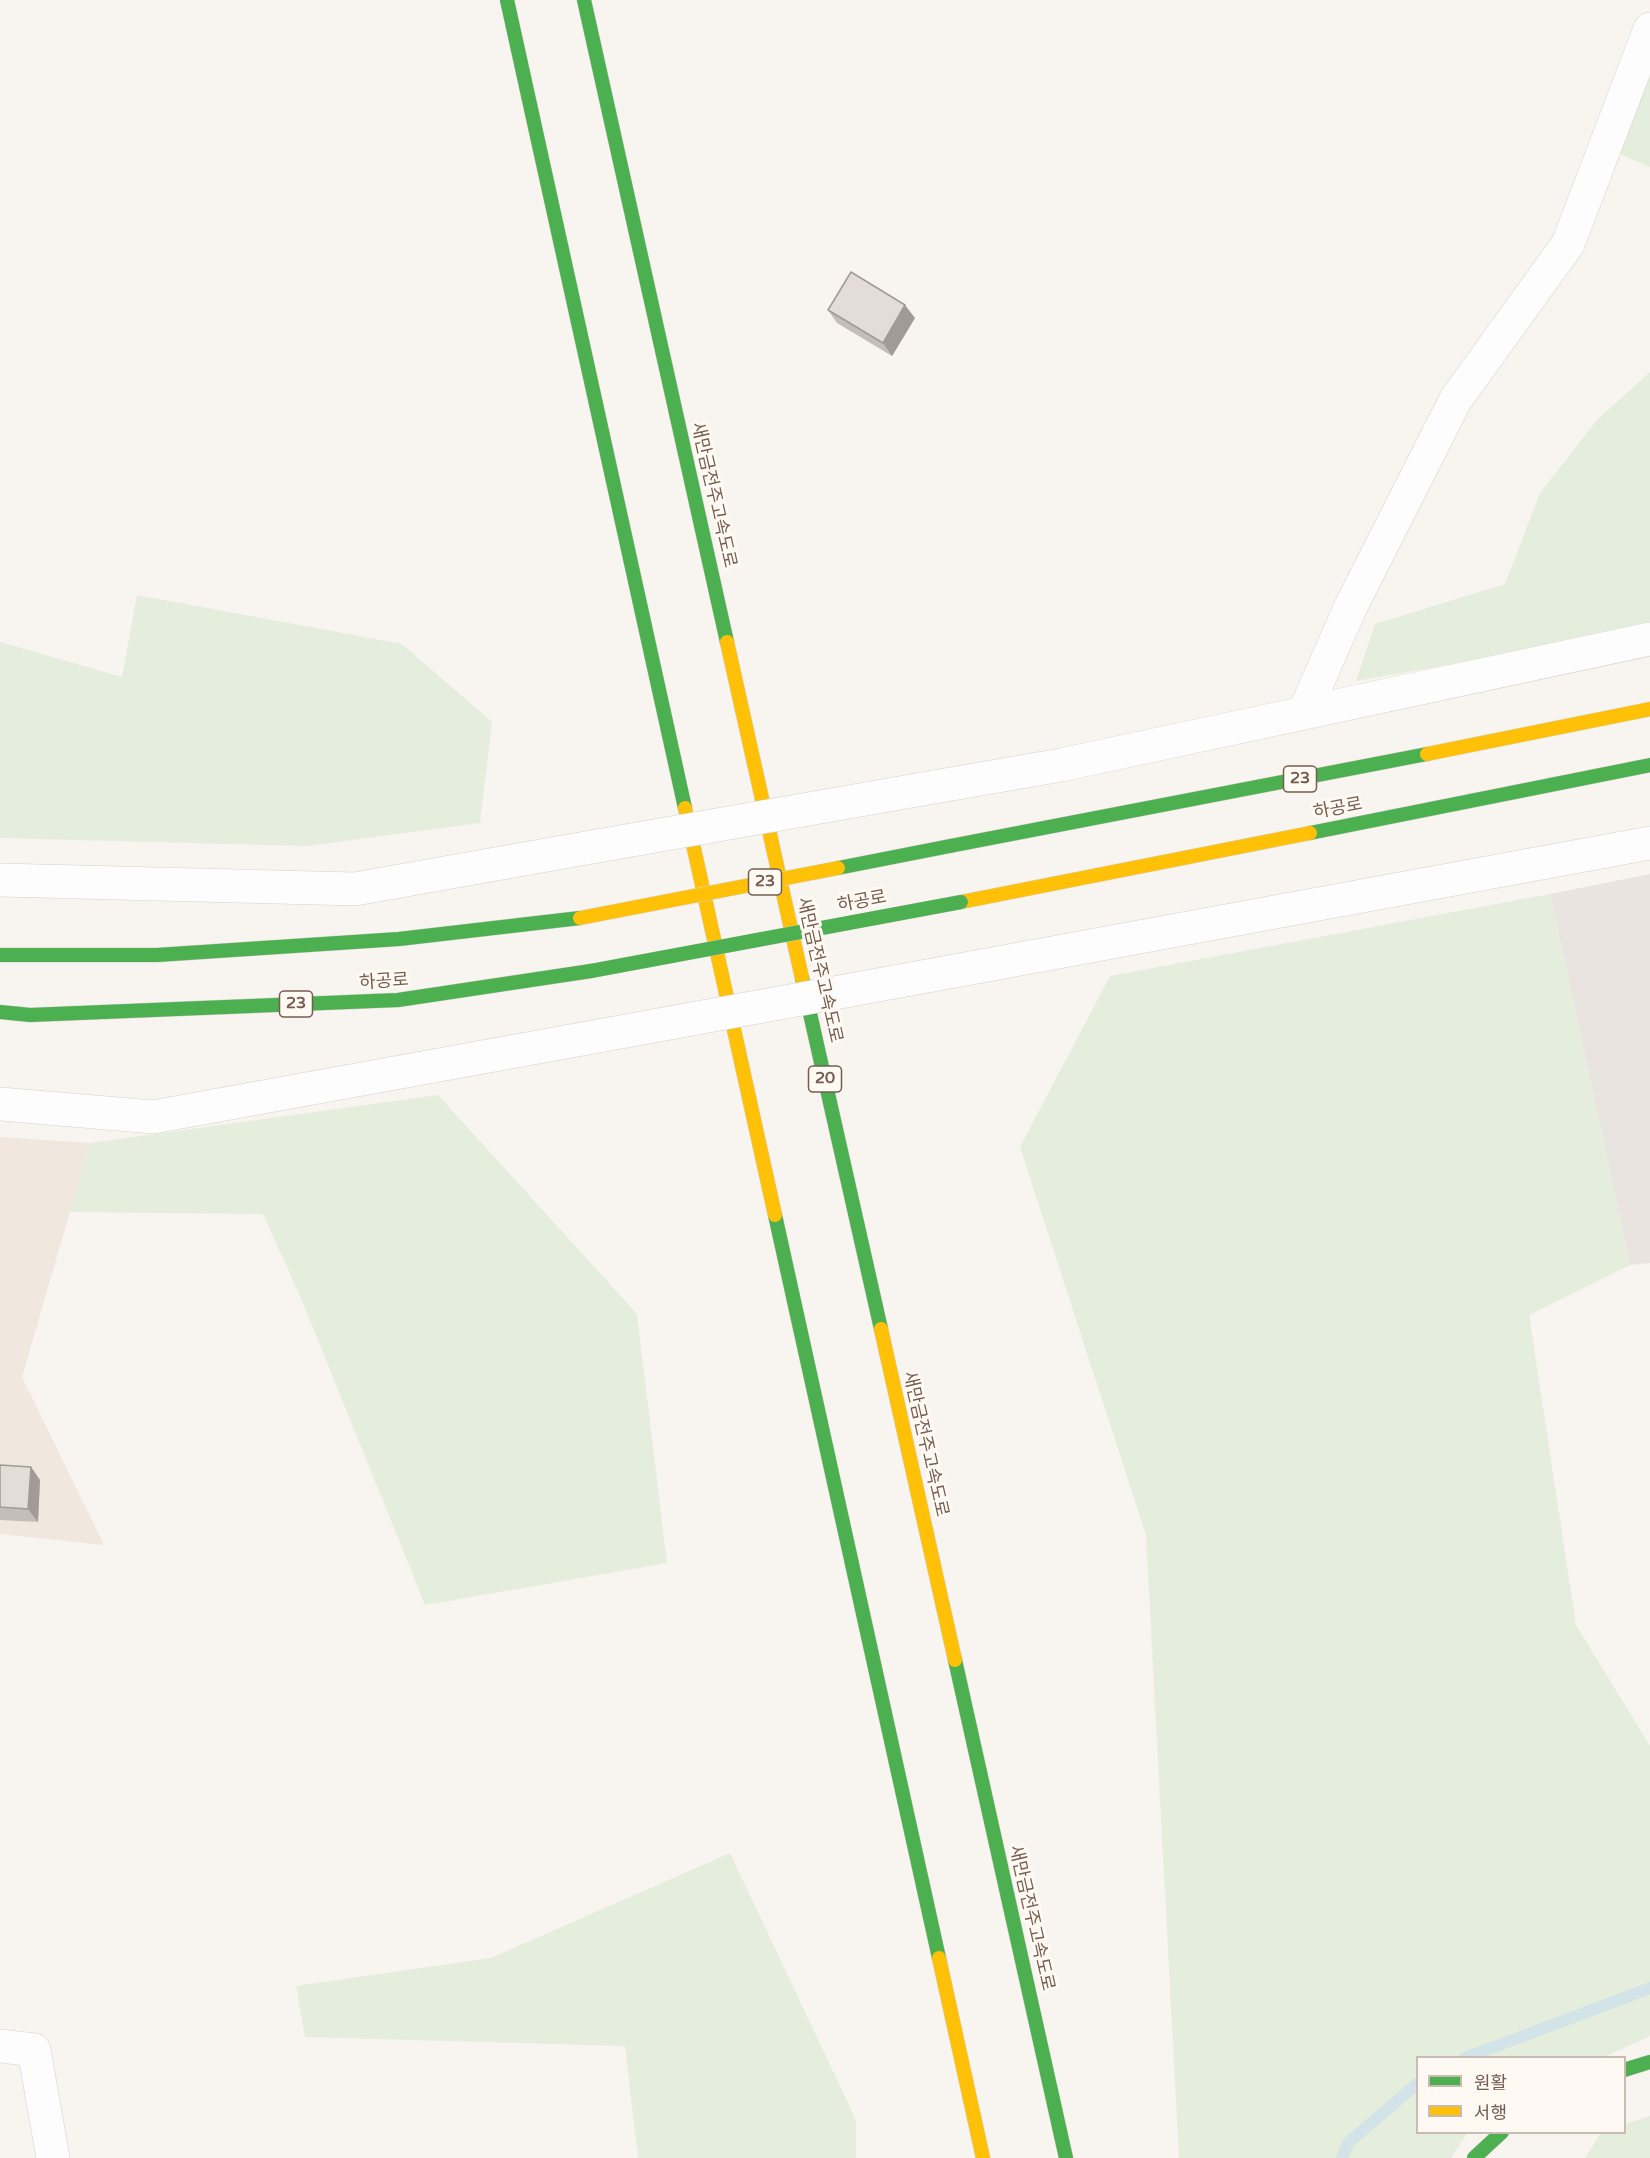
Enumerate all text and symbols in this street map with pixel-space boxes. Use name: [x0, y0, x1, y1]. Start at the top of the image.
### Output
street label: 새만금전주고속도로: [686, 420, 740, 570]
road number: 23: [1284, 766, 1316, 792]
street label: 하공로: [1312, 794, 1364, 824]
road number: 23: [748, 869, 782, 895]
street label: 하공로: [836, 887, 888, 917]
street label: 새만금전주고속도로: [792, 895, 846, 1045]
street label: 하공로: [358, 969, 410, 995]
road number: 23: [280, 991, 312, 1017]
road number: 20: [808, 1066, 842, 1092]
street label: 새만금전주고속도로: [898, 1369, 952, 1519]
street label: 새만금전주고속도로: [1004, 1843, 1058, 1993]
legend: [1416, 2056, 1626, 2134]
text: 원활: [1474, 2072, 1507, 2094]
text: 서행: [1474, 2102, 1507, 2124]

